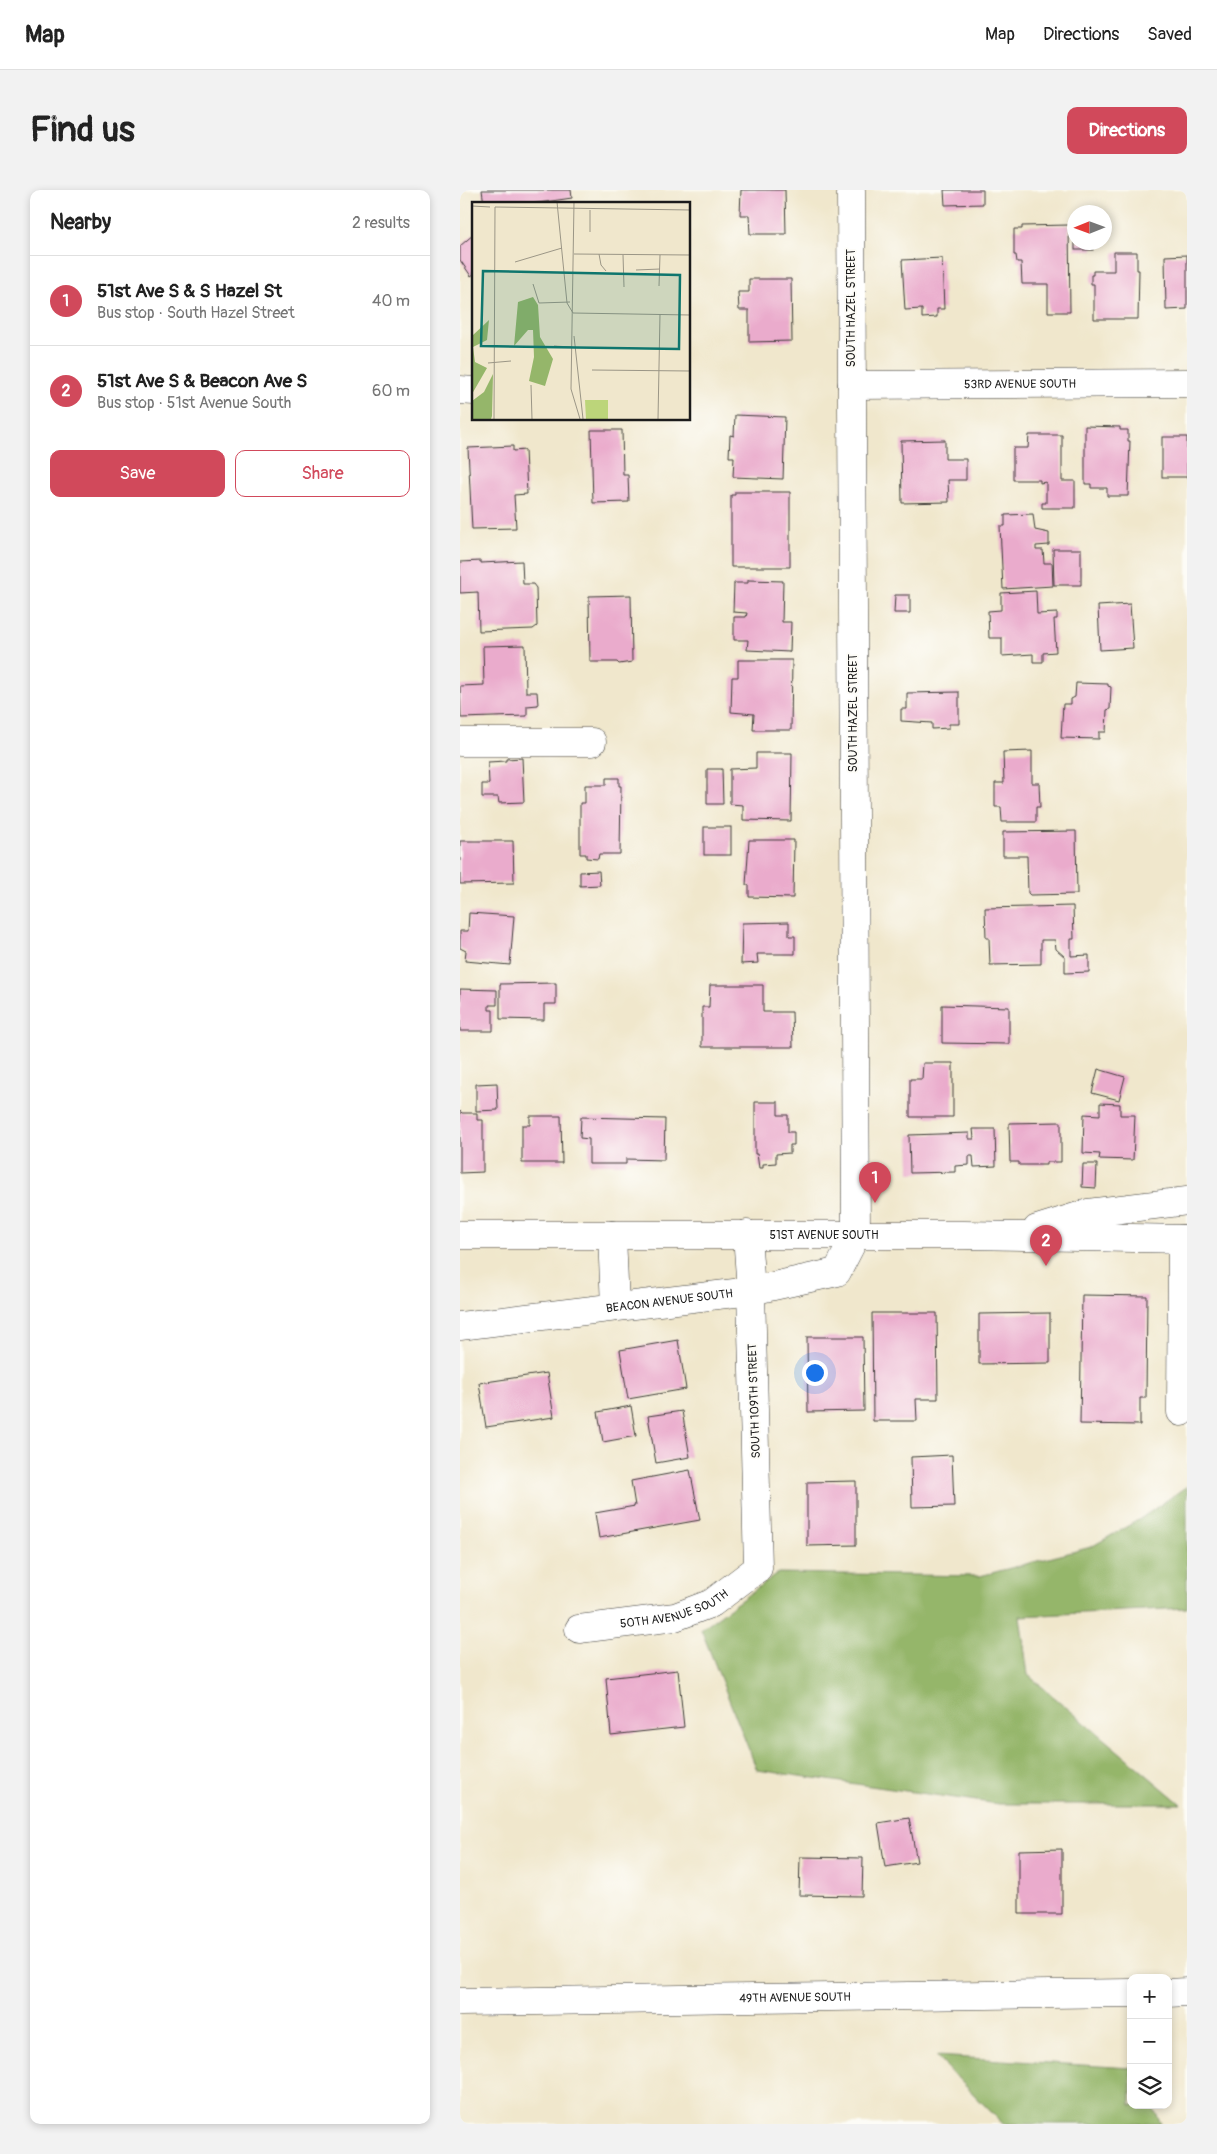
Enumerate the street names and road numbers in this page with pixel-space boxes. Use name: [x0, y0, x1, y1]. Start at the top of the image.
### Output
street label: SOUTH HAZEL STREET: [844, 248, 859, 367]
street label: 53RD AVENUE SOUTH: [964, 377, 1076, 392]
street label: SOUTH HAZEL STREET: [846, 653, 861, 772]
street label: 51ST AVENUE SOUTH: [769, 1228, 879, 1243]
street label: BEACON AVENUE SOUTH: [605, 1286, 734, 1316]
street label: SOUTH 109TH STREET: [745, 1343, 764, 1459]
street label: 50TH AVENUE SOUTH: [619, 1586, 732, 1632]
street label: 49TH AVENUE SOUTH: [739, 1990, 851, 2006]

